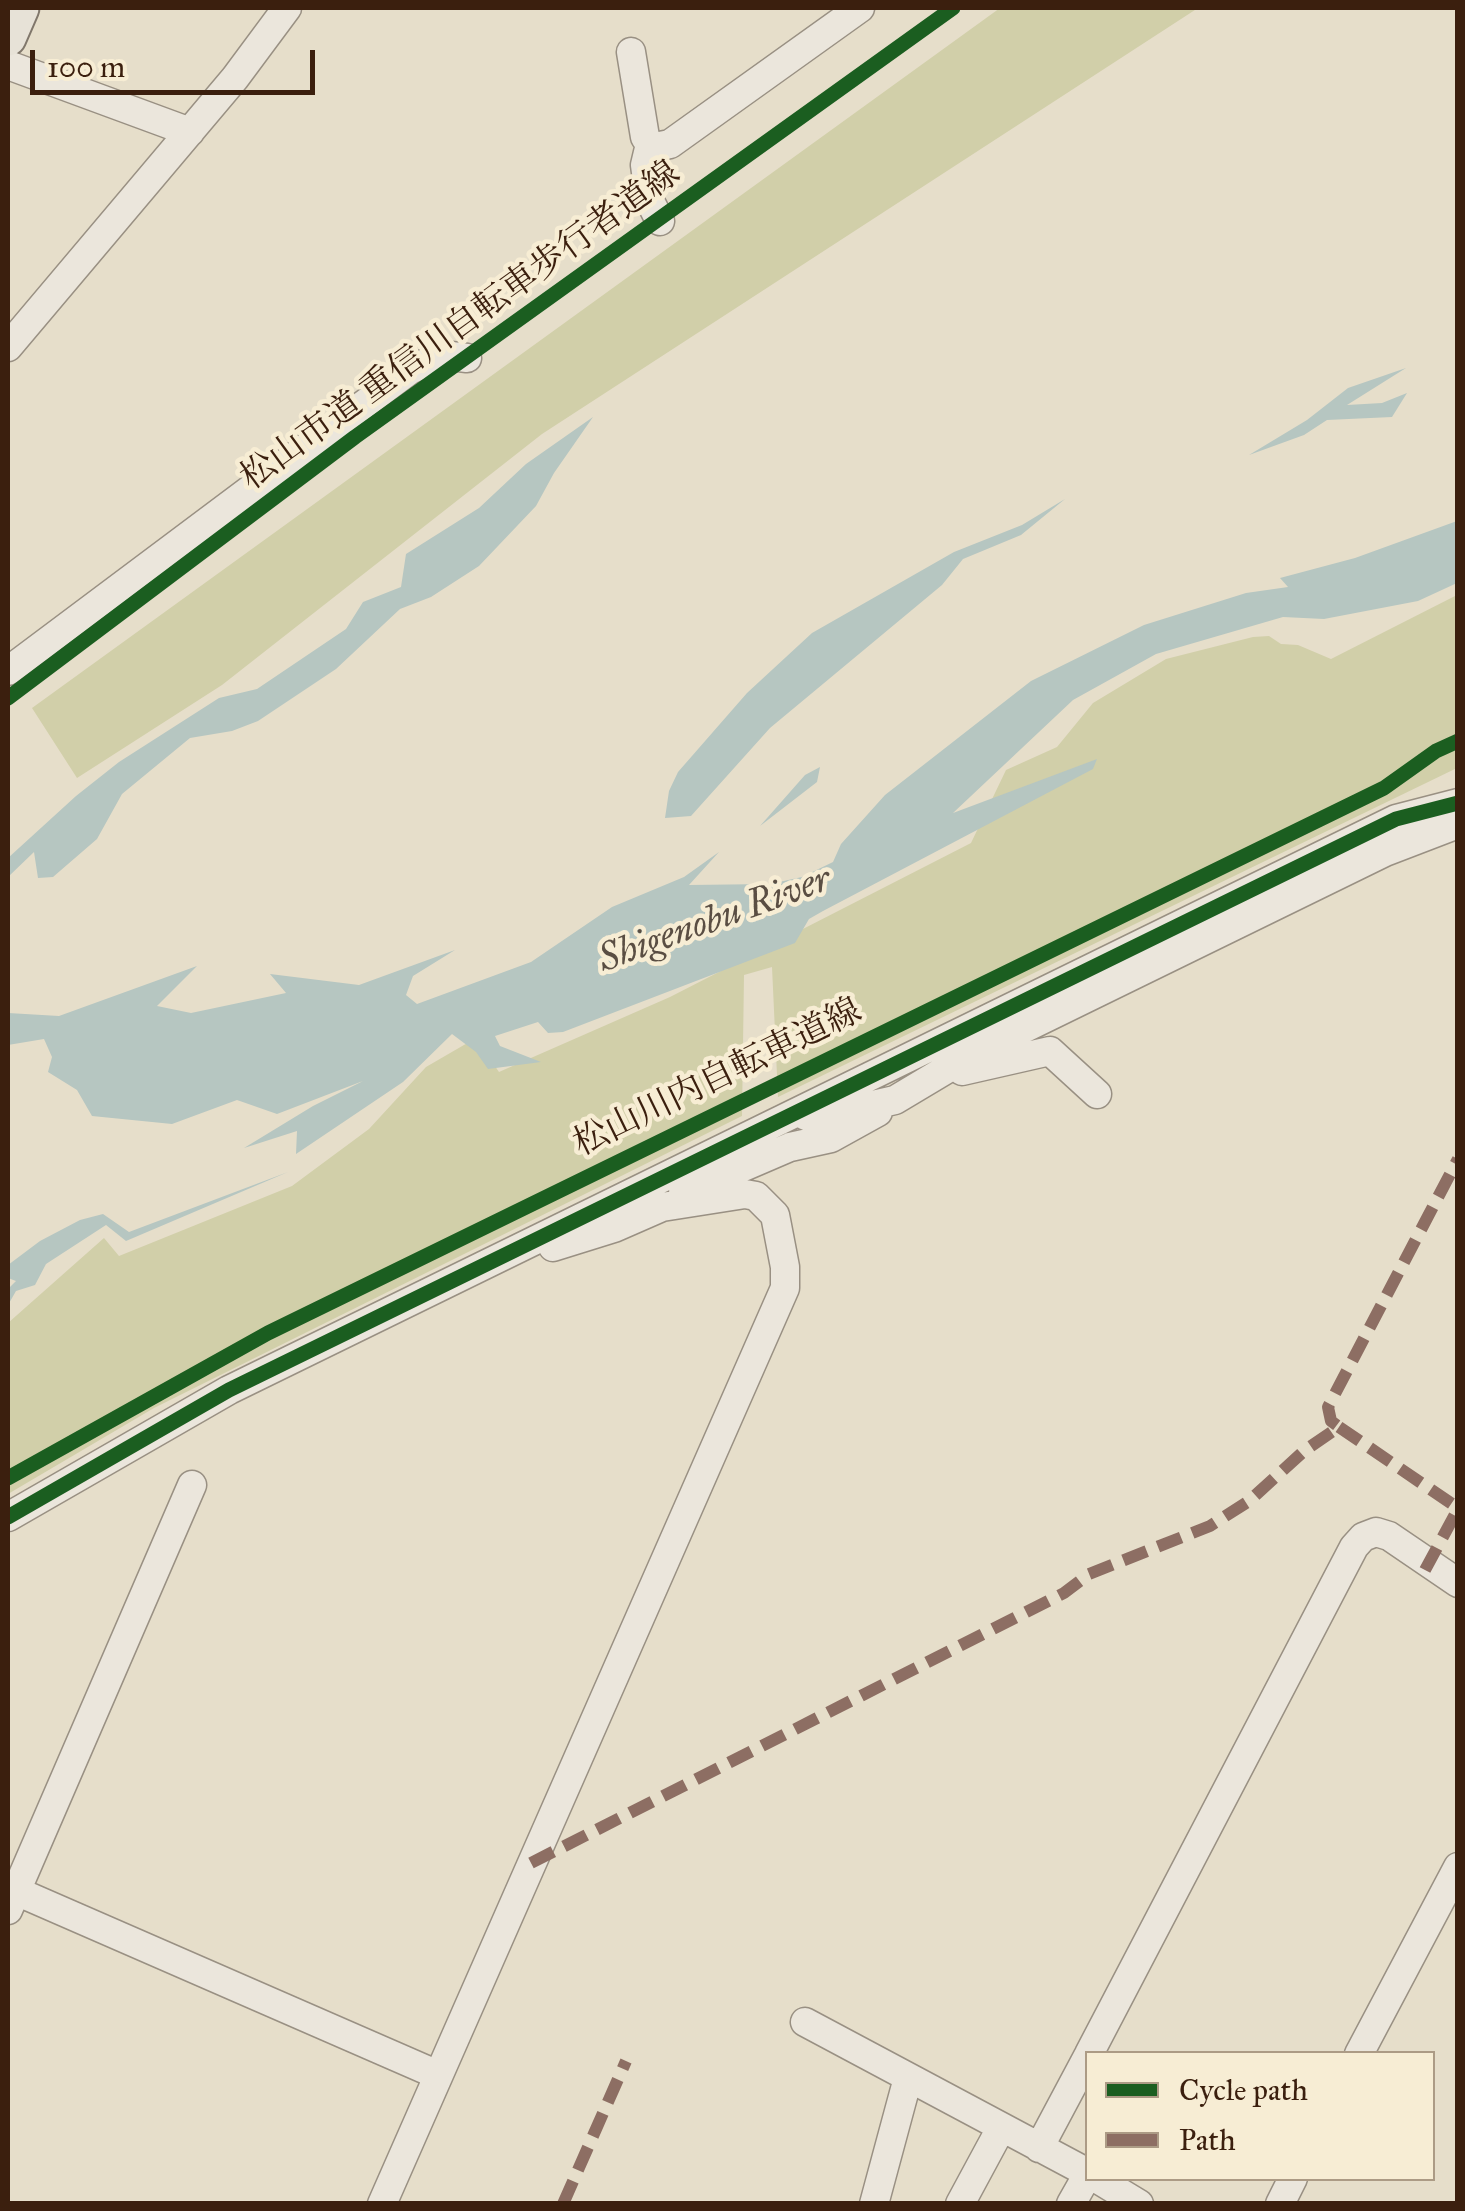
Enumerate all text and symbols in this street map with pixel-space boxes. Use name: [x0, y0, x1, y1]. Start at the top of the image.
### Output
scale bar: [35, 30, 320, 92]
text: 100 m: [47, 49, 125, 85]
street label: 松山市道 重信川自転車歩行者道線: [233, 154, 689, 500]
water label: Shigenobu River: [593, 858, 837, 984]
street label: 松山川内自転車道線: [567, 991, 869, 1167]
legend: [1085, 2051, 1435, 2181]
text: Cycle path: [1179, 2072, 1308, 2108]
text: Path: [1179, 2122, 1236, 2158]

